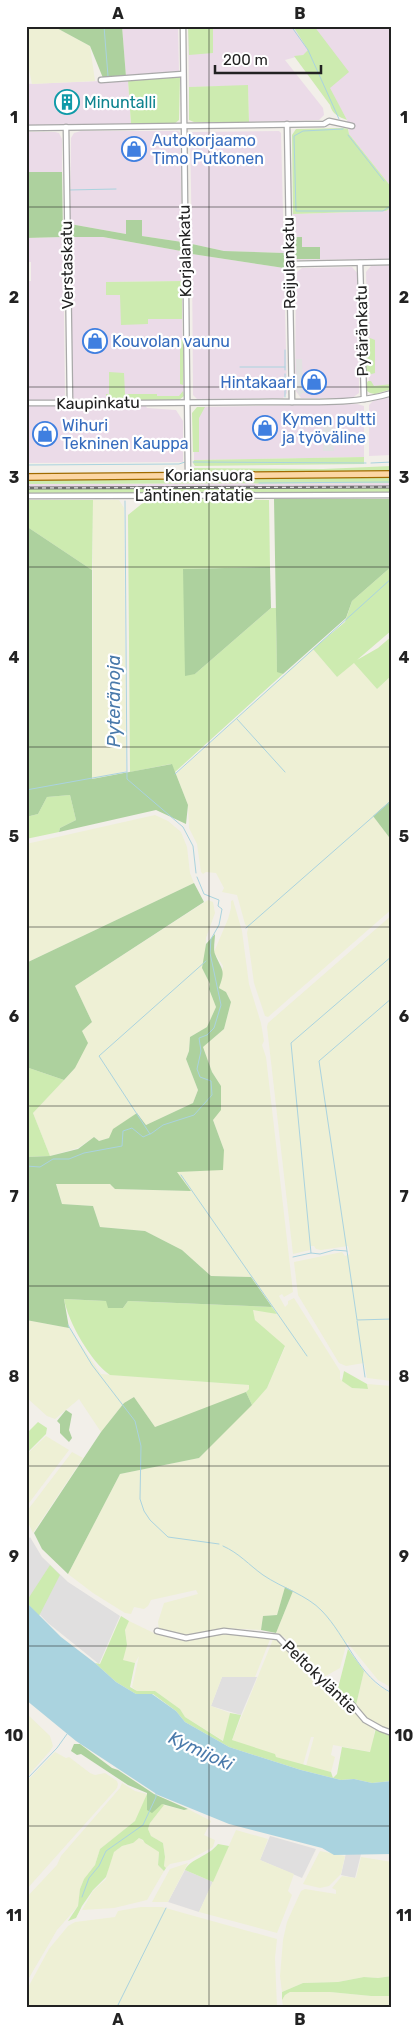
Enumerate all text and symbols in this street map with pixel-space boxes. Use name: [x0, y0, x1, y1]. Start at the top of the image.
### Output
text: A: [112, 4, 124, 23]
text: B: [294, 4, 306, 23]
scale bar: [215, 42, 322, 74]
text: 200 m: [223, 51, 268, 69]
building icon: Minuntalli: [54, 89, 80, 115]
place label: Minuntalli: [84, 93, 156, 112]
text: 1: [10, 108, 18, 127]
text: 1: [400, 108, 408, 127]
place label: Autokorjaamo Timo Putkonen: [152, 131, 264, 168]
shop icon: Autokorjaamo Timo Putkonen: [121, 136, 147, 162]
street label: Korjalankatu: [175, 205, 195, 297]
street label: Reijulankatu: [279, 217, 299, 309]
street label: Verstaskatu: [57, 220, 77, 310]
street label: Pytäränkatu: [352, 285, 372, 377]
text: 2: [9, 288, 19, 307]
text: 2: [399, 288, 409, 307]
shop icon: Kouvolan vaunu: [82, 328, 108, 354]
place label: Kouvolan vaunu: [112, 332, 230, 351]
shop icon: Hintakaari: [301, 369, 327, 395]
place label: Hintakaari: [220, 373, 296, 392]
street label: Kaupinkatu: [56, 393, 140, 413]
place label: Kymen pultti ja työväline: [281, 410, 376, 447]
shop icon: Kymen pultti ja työväline: [252, 415, 278, 441]
place label: Wihuri Tekninen Kauppa: [62, 416, 189, 453]
shop icon: Wihuri Tekninen Kauppa: [32, 421, 58, 447]
street label: Koriansuora: [165, 466, 253, 485]
text: 3: [9, 468, 19, 487]
text: 3: [399, 468, 409, 487]
street label: Läntinen ratatie: [135, 486, 253, 505]
text: 4: [9, 648, 20, 667]
text: 4: [399, 648, 410, 667]
water label: Pyteränoja: [103, 654, 125, 747]
text: 5: [9, 827, 19, 846]
text: 5: [399, 827, 409, 846]
text: 6: [9, 1007, 19, 1026]
text: 6: [399, 1007, 409, 1026]
text: 7: [9, 1187, 19, 1206]
text: 7: [399, 1187, 409, 1206]
text: 8: [9, 1367, 20, 1386]
text: 8: [399, 1367, 410, 1386]
text: 9: [9, 1547, 19, 1566]
text: 9: [399, 1547, 409, 1566]
street label: Peltokyläntie: [279, 1636, 361, 1718]
text: 10: [5, 1726, 24, 1745]
text: 10: [395, 1726, 414, 1745]
water label: Kymijoki: [165, 1727, 237, 1776]
text: 11: [6, 1906, 22, 1925]
text: 11: [396, 1906, 412, 1925]
text: A: [112, 2010, 124, 2029]
text: B: [294, 2010, 306, 2029]

